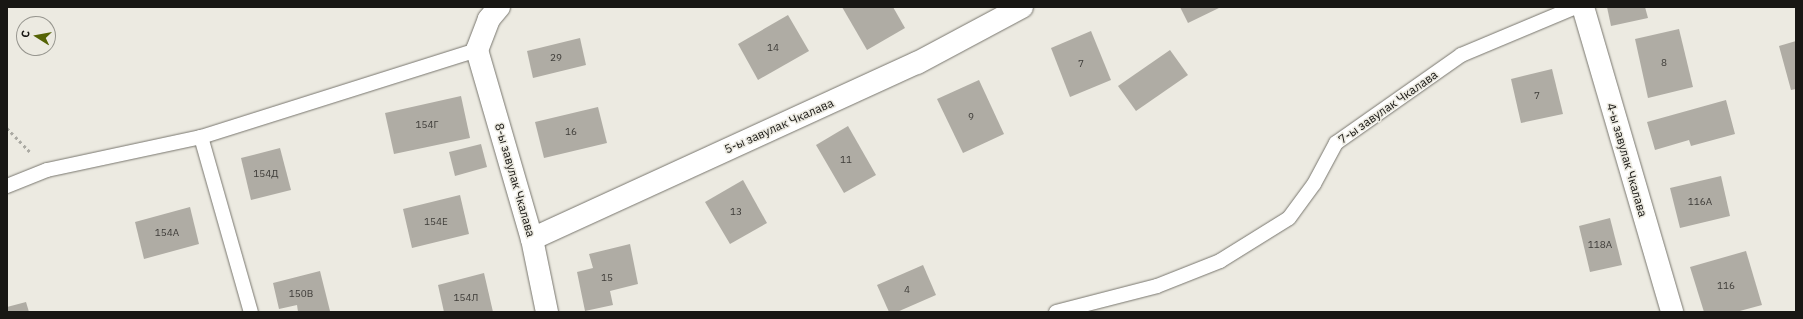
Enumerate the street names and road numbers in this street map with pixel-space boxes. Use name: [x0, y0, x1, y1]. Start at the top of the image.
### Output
street label: 7-ы завулак Чкалава: [1336, 67, 1440, 147]
street label: 5-ы завулак Чкалава: [722, 95, 836, 157]
street label: 4-ы завулак Чкалава: [1604, 101, 1650, 219]
street label: 8-ы завулак Чкалава: [492, 121, 538, 239]

